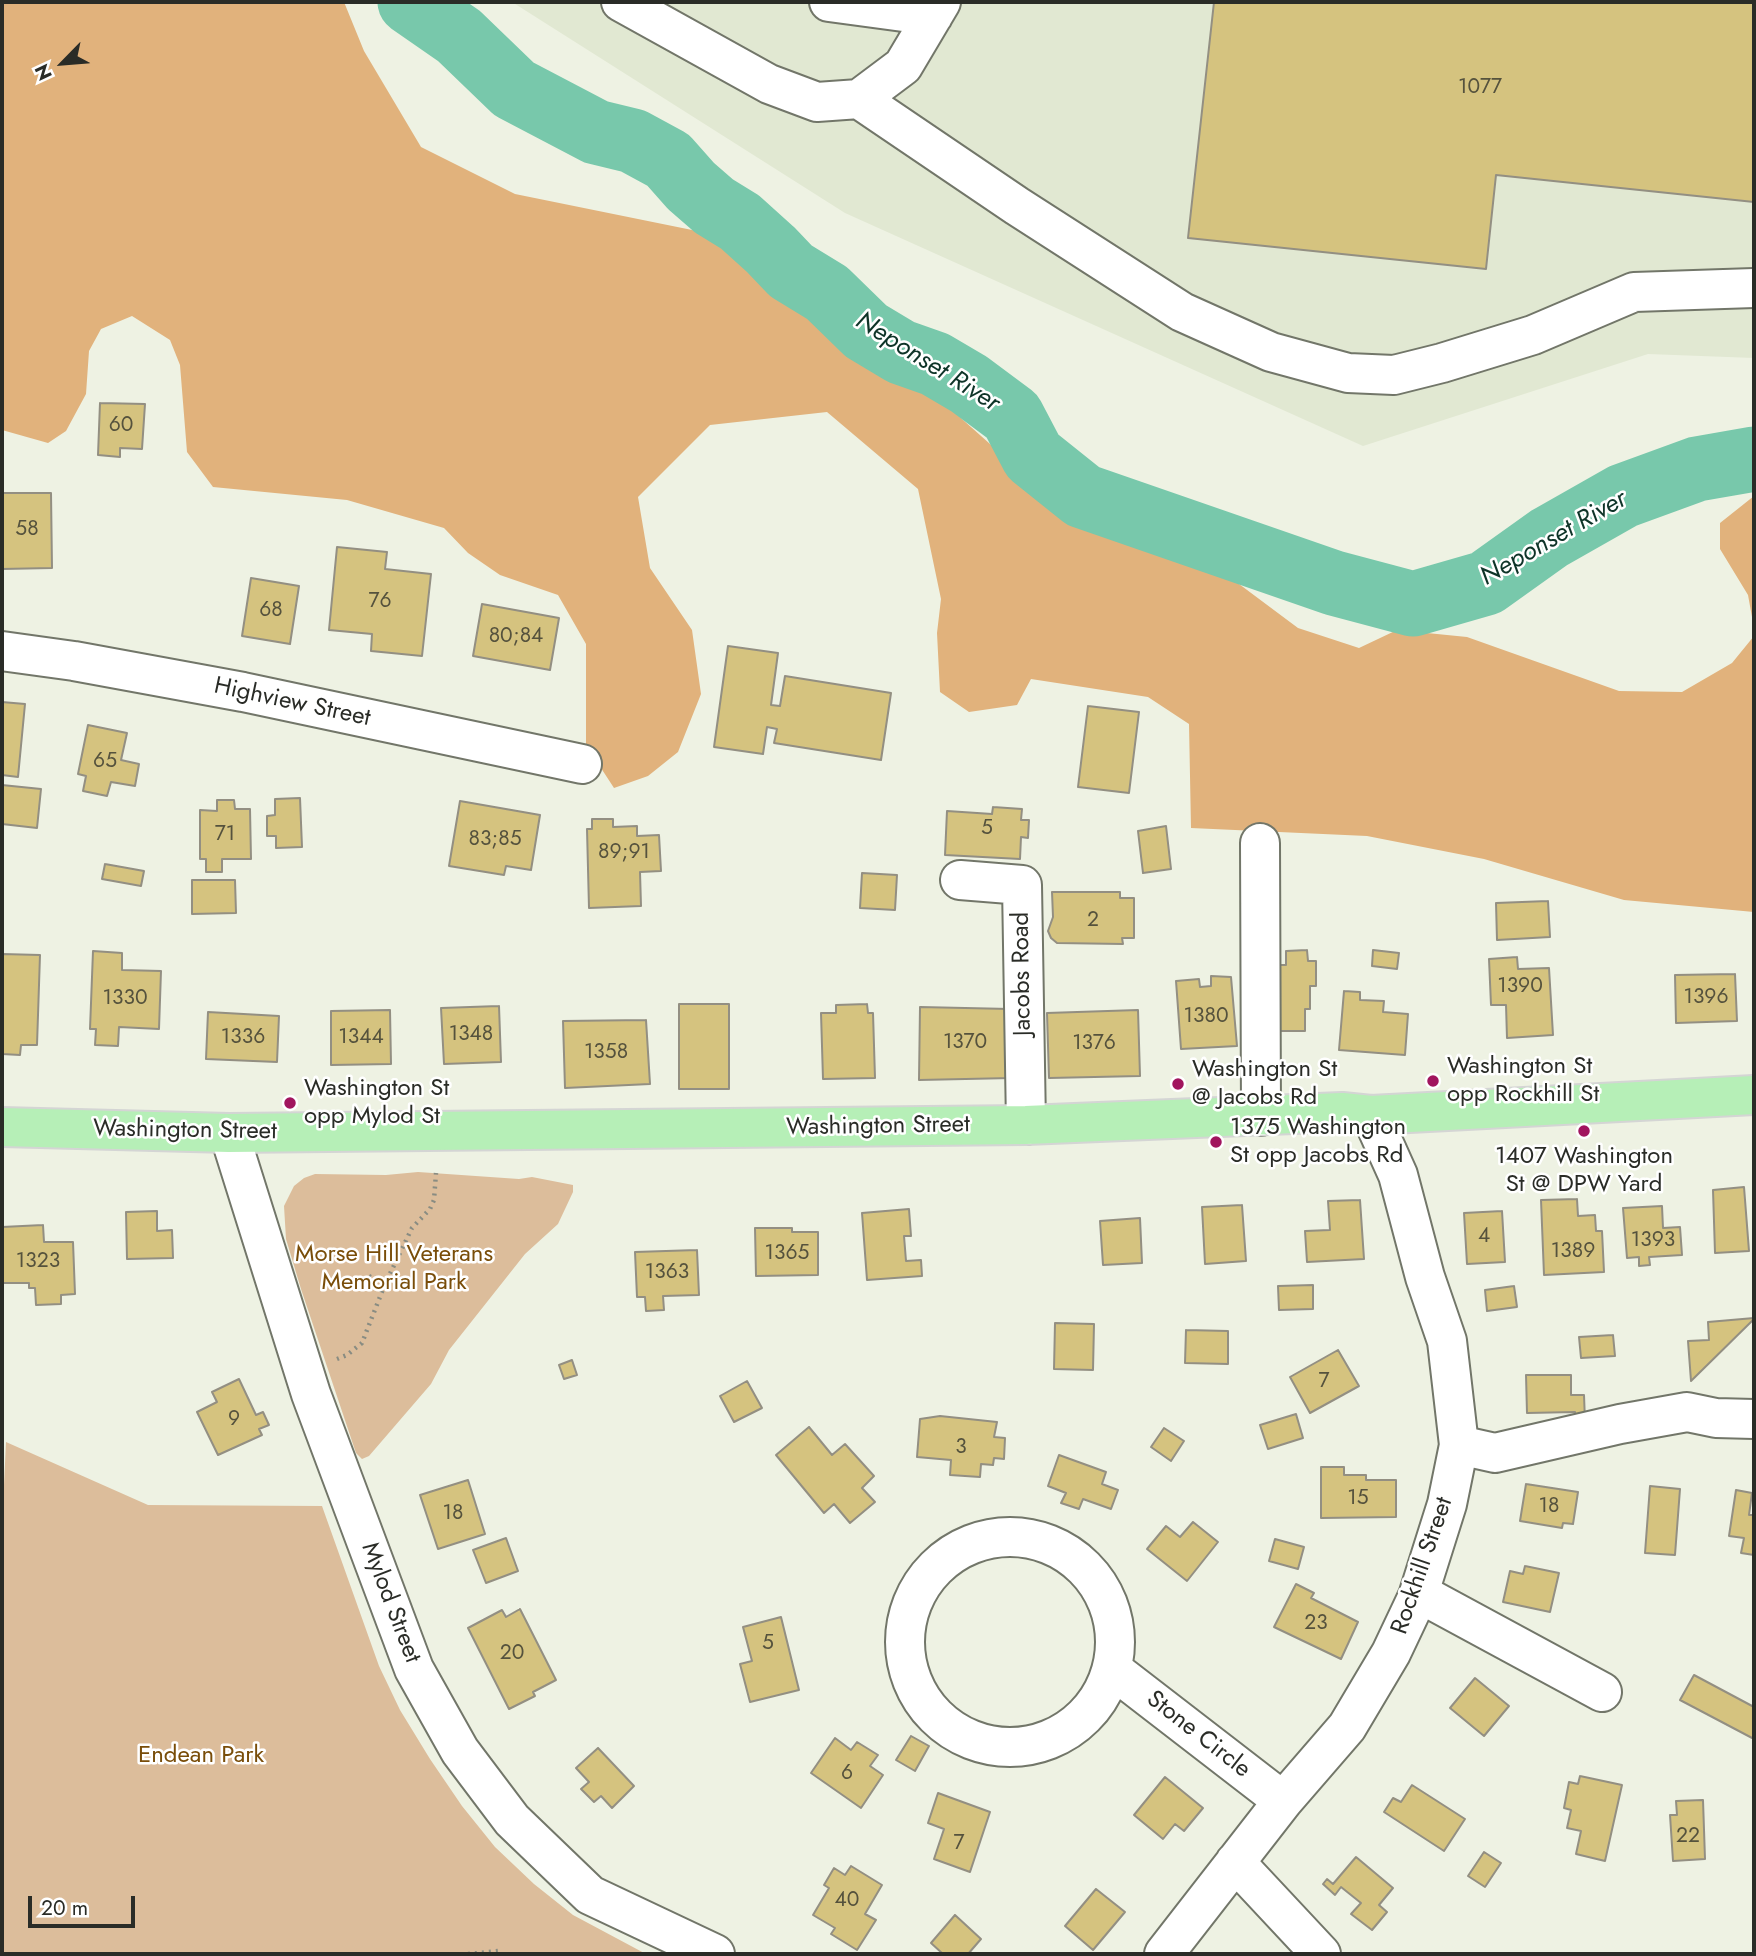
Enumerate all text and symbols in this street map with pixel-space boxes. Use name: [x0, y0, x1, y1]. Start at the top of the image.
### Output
north arrow: [28, 28, 98, 98]
text: N: [28, 60, 59, 85]
house number: 1077: [1458, 75, 1502, 101]
water label: Neponset River: [849, 306, 1005, 420]
house number: 60: [109, 413, 133, 439]
water label: Neponset River: [1475, 484, 1633, 594]
house number: 58: [15, 517, 39, 543]
house number: 76: [368, 589, 392, 615]
house number: 68: [259, 598, 283, 624]
house number: 80;84: [489, 624, 543, 650]
street label: Highview Street: [211, 672, 373, 734]
house number: 65: [93, 749, 117, 775]
house number: 5: [981, 816, 993, 842]
house number: 71: [215, 822, 235, 848]
house number: 83;85: [468, 827, 522, 853]
house number: 89;91: [598, 840, 650, 866]
house number: 2: [1087, 908, 1099, 934]
street label: Jacobs Road: [1008, 912, 1038, 1036]
house number: 1390: [1497, 974, 1543, 1000]
house number: 1396: [1683, 985, 1729, 1011]
house number: 1330: [103, 986, 147, 1012]
house number: 1380: [1184, 1004, 1228, 1030]
house number: 1348: [449, 1022, 493, 1048]
house number: 1336: [221, 1025, 265, 1051]
house number: 1344: [338, 1025, 384, 1051]
house number: 1370: [943, 1030, 987, 1056]
house number: 1376: [1072, 1031, 1116, 1057]
house number: 1358: [584, 1040, 628, 1066]
place label: Washington St opp Rockhill St: [1447, 1053, 1599, 1109]
place label: Washington St @ Jacobs Rd: [1192, 1056, 1337, 1112]
marker: Washington St opp Rockhill St: [1425, 1073, 1441, 1089]
place label: Washington St opp Mylod St: [304, 1075, 449, 1131]
marker: Washington St @ Jacobs Rd: [1170, 1076, 1186, 1092]
marker: Washington St opp Mylod St: [282, 1095, 298, 1111]
street label: Washington Street: [786, 1111, 970, 1143]
place label: 1375 Washington St opp Jacobs Rd: [1230, 1114, 1406, 1170]
street label: Washington Street: [93, 1115, 277, 1147]
marker: 1407 Washington St @ DPW Yard: [1576, 1123, 1592, 1139]
marker: 1375 Washington St opp Jacobs Rd: [1208, 1134, 1224, 1150]
place label: 1407 Washington St @ DPW Yard: [1495, 1143, 1673, 1199]
house number: 4: [1478, 1224, 1490, 1250]
house number: 1393: [1631, 1228, 1675, 1254]
house number: 1389: [1551, 1239, 1595, 1265]
park label: Morse Hill Veterans Memorial Park: [295, 1241, 493, 1297]
house number: 1365: [765, 1241, 809, 1267]
house number: 1323: [16, 1249, 60, 1275]
house number: 1363: [645, 1260, 689, 1286]
house number: 7: [1318, 1369, 1330, 1395]
house number: 9: [228, 1407, 240, 1433]
house number: 3: [955, 1435, 967, 1461]
house number: 15: [1347, 1486, 1369, 1512]
street label: Rockhill Street: [1386, 1494, 1460, 1638]
house number: 18: [1539, 1494, 1559, 1520]
house number: 18: [443, 1501, 463, 1527]
street label: Mylod Street: [354, 1539, 426, 1667]
house number: 23: [1304, 1611, 1328, 1637]
house number: 5: [762, 1631, 774, 1657]
house number: 20: [500, 1641, 524, 1667]
street label: Stone Circle: [1140, 1685, 1256, 1785]
park label: Endean Park: [138, 1742, 264, 1770]
house number: 6: [841, 1761, 853, 1787]
house number: 22: [1676, 1824, 1700, 1850]
house number: 7: [953, 1831, 965, 1857]
scale bar: [32, 1882, 138, 1926]
house number: 40: [835, 1888, 859, 1914]
text: 20 m: [41, 1893, 88, 1923]

